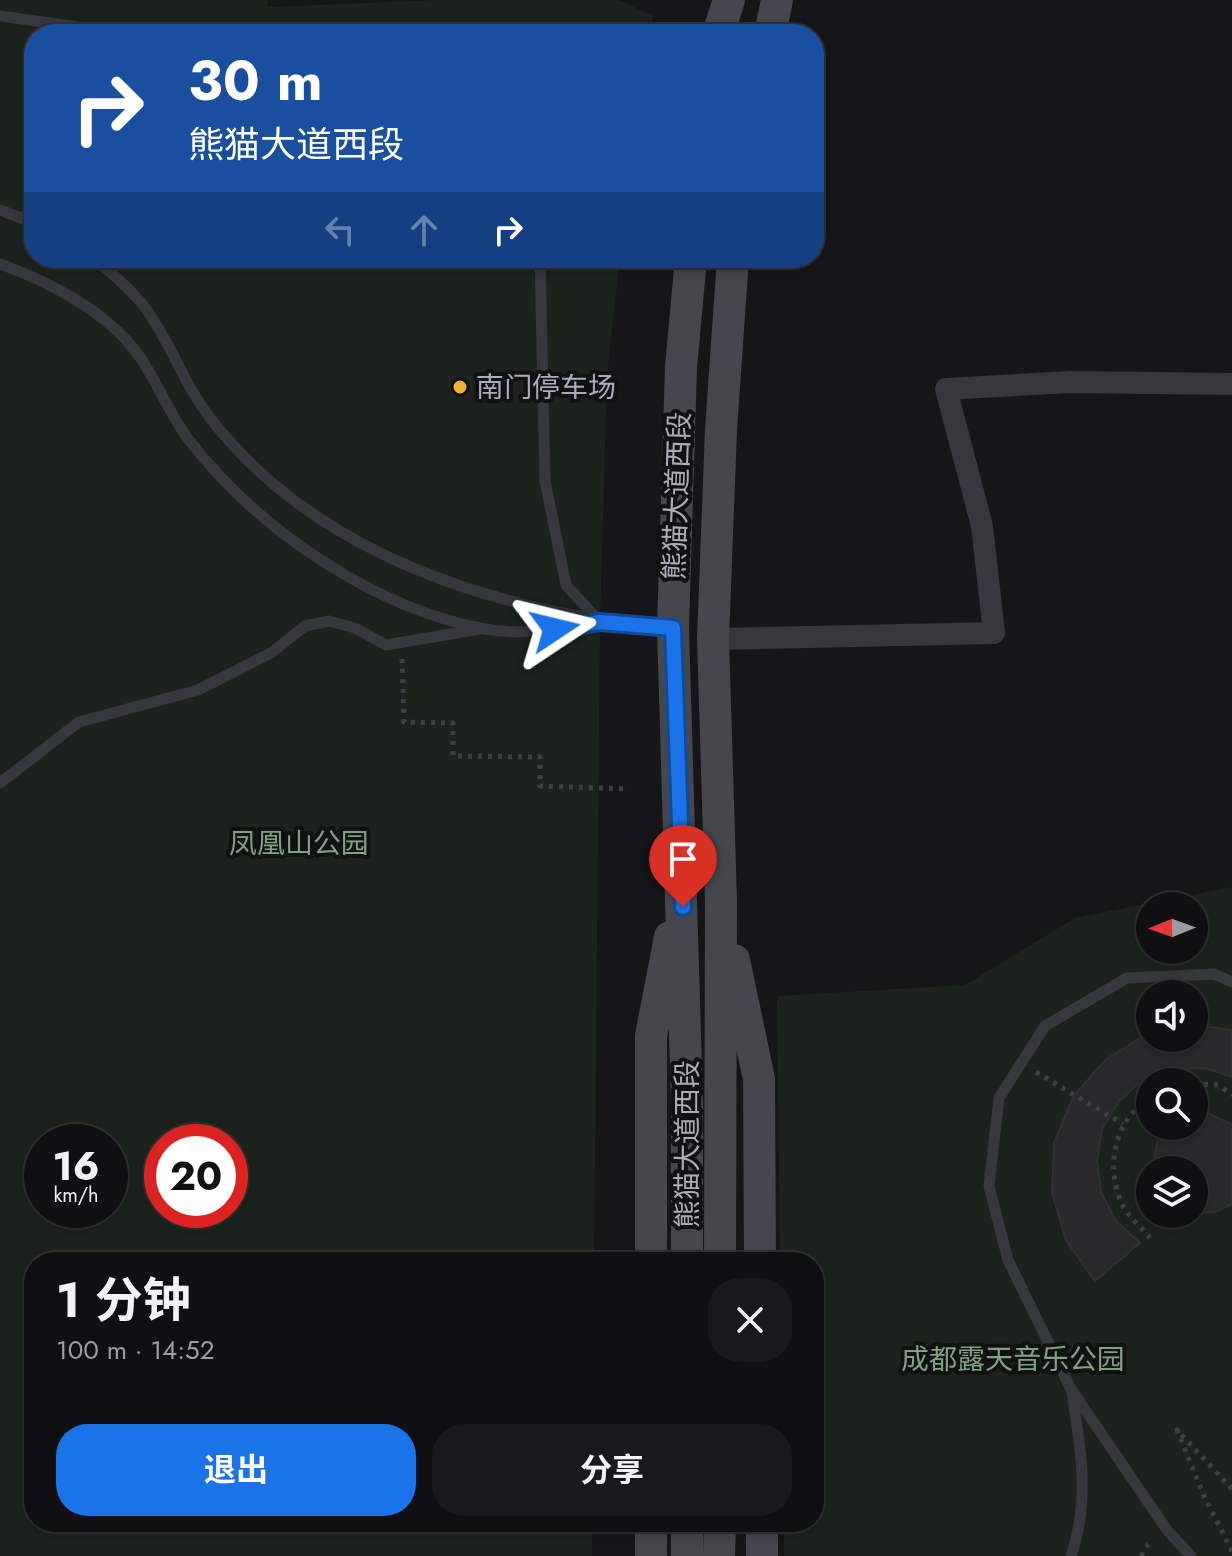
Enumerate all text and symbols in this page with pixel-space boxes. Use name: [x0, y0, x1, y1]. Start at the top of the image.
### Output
text: 30 m: [188, 40, 323, 121]
icon: right: [56, 56, 160, 160]
text: 熊猫大道西段: [188, 118, 404, 170]
icon: left: [318, 208, 362, 252]
icon: ahead: [402, 208, 446, 252]
icon: right: [486, 208, 530, 252]
place label: 南门停车场: [476, 367, 616, 408]
marker: 南门停车场: [451, 378, 469, 396]
street label: 熊猫大道西段: [654, 411, 700, 581]
position arrow: [513, 587, 597, 671]
park label: 凤凰山公园: [229, 823, 369, 864]
pin: [649, 825, 717, 907]
icon: arrive: [661, 837, 705, 881]
north arrow: [1136, 892, 1208, 964]
map controls: [1136, 892, 1208, 1228]
button: sound: [1136, 980, 1208, 1052]
street label: 熊猫大道西段: [667, 1060, 708, 1228]
button: search: [1136, 1068, 1208, 1140]
speed limit sign: 20: [144, 1124, 248, 1228]
text: 16: [52, 1137, 100, 1195]
button: layers: [1136, 1156, 1208, 1228]
text: km/h: [53, 1181, 99, 1210]
text: 1 分钟: [56, 1266, 191, 1335]
button: close: [708, 1278, 792, 1362]
text: 100 m · 14:52: [56, 1331, 215, 1369]
park label: 成都露天音乐公园: [901, 1339, 1125, 1380]
button: 退出: [56, 1424, 416, 1516]
button: 分享: [432, 1424, 792, 1516]

